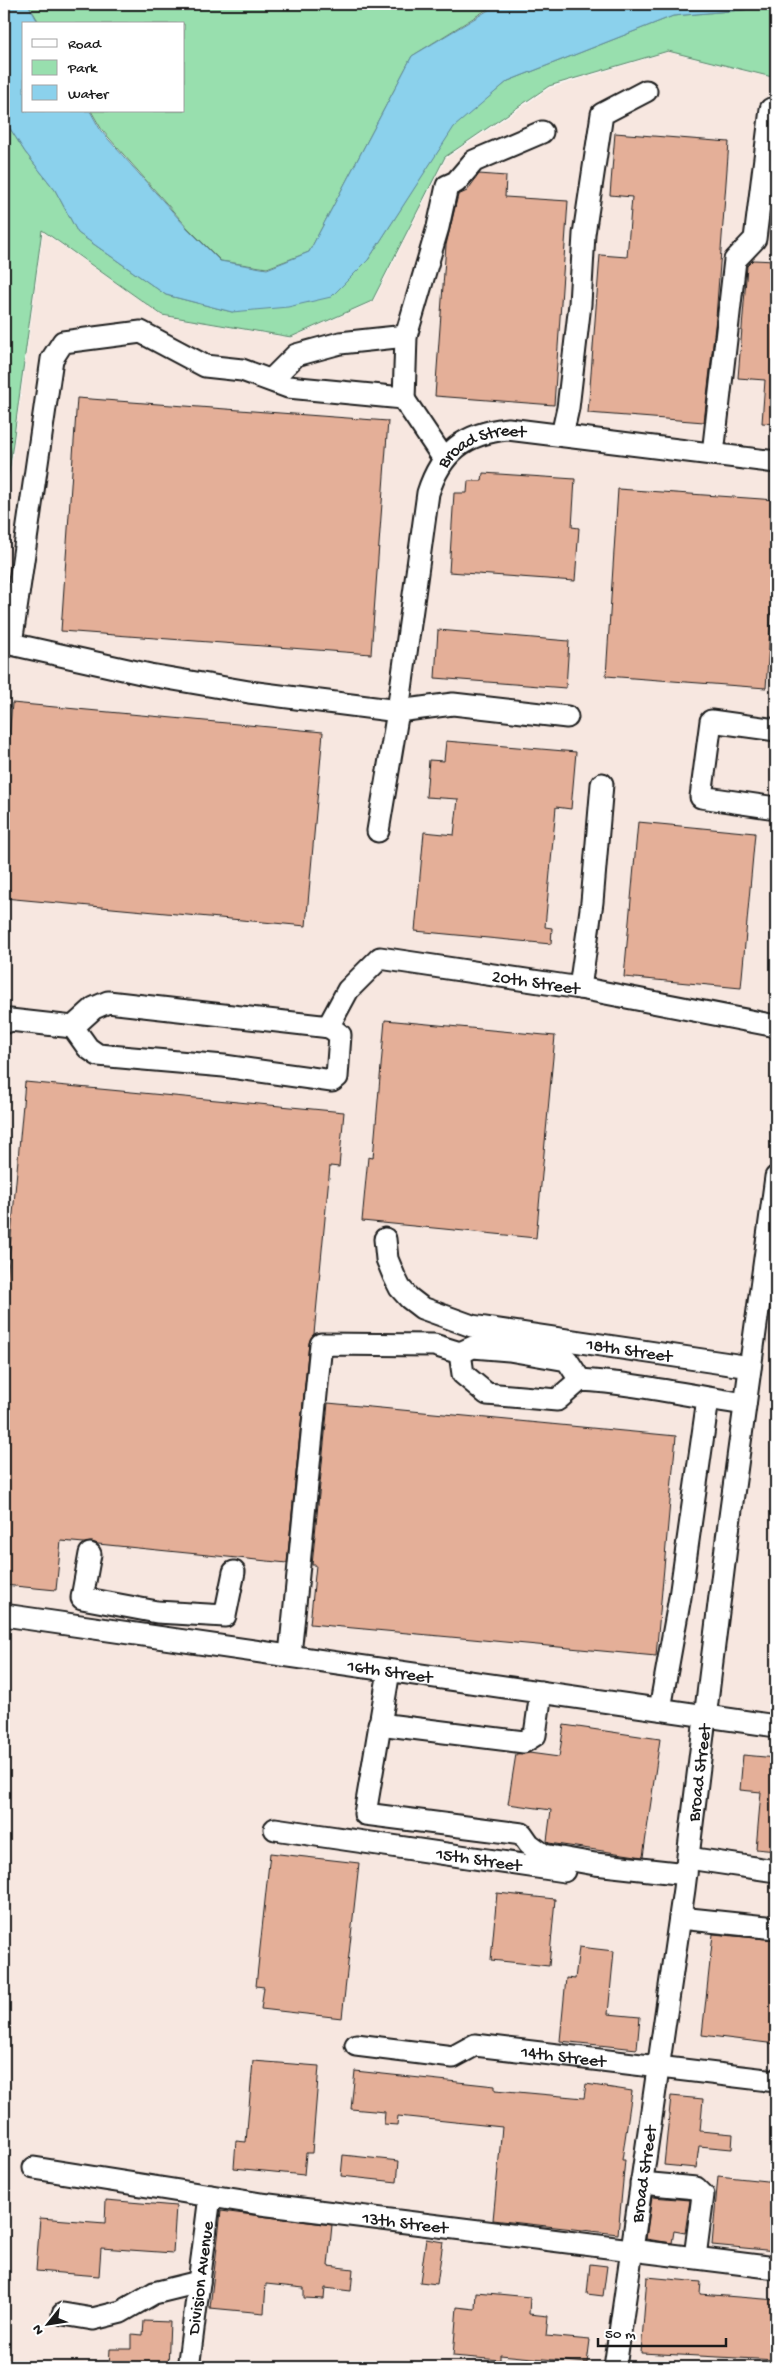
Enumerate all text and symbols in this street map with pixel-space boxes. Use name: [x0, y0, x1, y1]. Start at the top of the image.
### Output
legend: [22, 22, 185, 112]
text: Road: [68, 36, 102, 54]
text: Park: [67, 60, 98, 78]
text: Water: [68, 86, 110, 104]
street label: Broad Street: [433, 421, 529, 474]
street label: 20th Street: [490, 967, 582, 1001]
street label: 18th Street: [584, 1335, 675, 1369]
street label: 16th Street: [345, 1656, 435, 1690]
street label: Broad Street: [684, 1722, 717, 1824]
street label: 15th Street: [433, 1844, 524, 1878]
street label: 14th Street: [519, 2042, 608, 2074]
street label: Broad Street: [628, 2123, 663, 2225]
street label: 13th Street: [360, 2209, 450, 2240]
street label: Division Avenue: [184, 2219, 220, 2337]
north arrow: [22, 2298, 72, 2348]
scale bar: [598, 2316, 725, 2348]
text: N: [29, 2321, 49, 2337]
text: 50 m: [605, 2326, 636, 2344]

